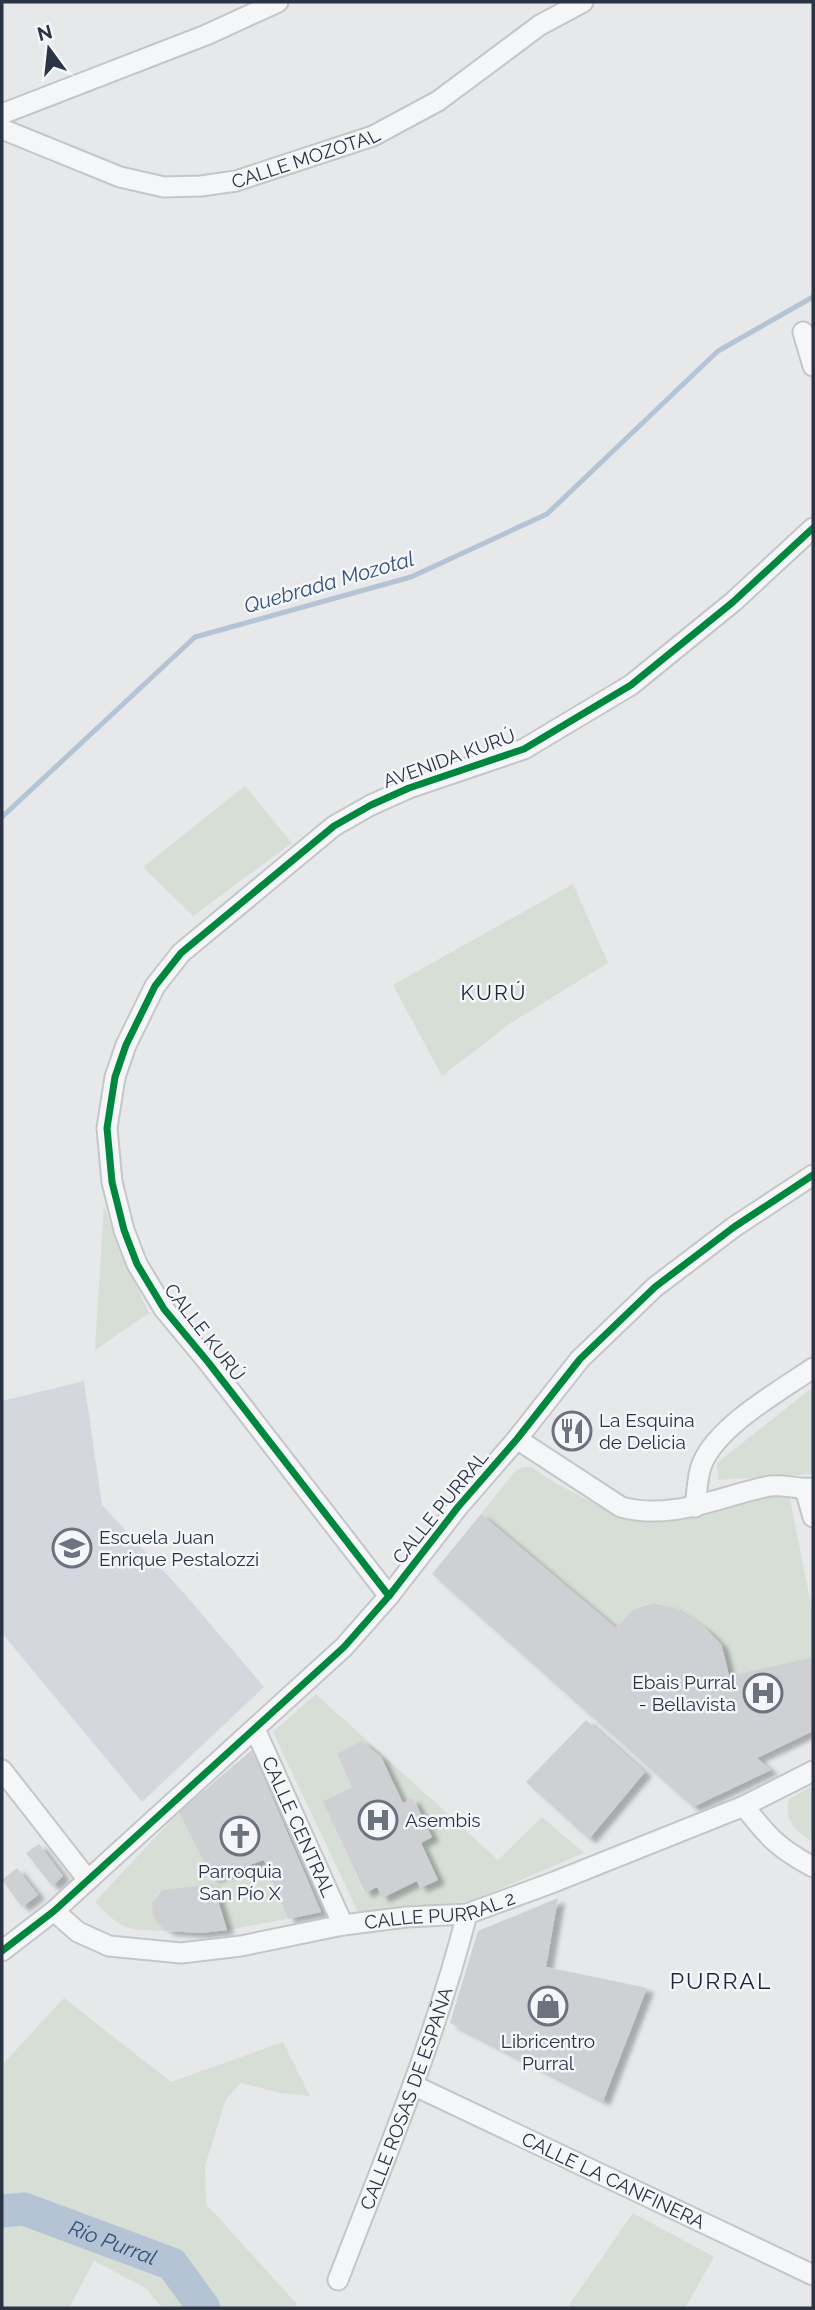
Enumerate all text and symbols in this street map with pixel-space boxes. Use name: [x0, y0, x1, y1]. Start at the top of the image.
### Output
north arrow: [14, 14, 84, 84]
text: N: [35, 20, 54, 45]
street label: CALLE MOZOTAL: [229, 123, 384, 193]
water label: Quebrada Mozotal: [241, 546, 417, 618]
street label: AVENIDA KURÚ: [380, 724, 518, 792]
district label: KURÚ: [461, 980, 527, 1005]
street label: CALLE KURÚ: [160, 1279, 250, 1385]
place label: La Esquina de Delicia: [599, 1409, 695, 1453]
restaurant icon: La Esquina de Delicia: [551, 1410, 593, 1452]
street label: CALLE PURRAL: [388, 1446, 492, 1568]
place label: Escuela Juan Enrique Pestalozzi: [99, 1526, 259, 1570]
school or university icon: Escuela Juan Enrique Pestalozzi: [51, 1527, 93, 1569]
place label: Ebais Purral - Bellavista: [632, 1671, 737, 1715]
hospital icon: Ebais Purral - Bellavista: [742, 1672, 784, 1714]
street label: CALLE CENTRAL: [258, 1753, 340, 1900]
hospital icon: Asembis: [357, 1799, 399, 1841]
place label: Asembis: [405, 1809, 481, 1831]
church icon: Parroquia San Pío X: [219, 1815, 261, 1857]
place label: Parroquia San Pío X: [198, 1860, 282, 1904]
street label: CALLE PURRAL 2: [363, 1886, 518, 1933]
district label: PURRAL: [670, 1967, 772, 1994]
street label: CALLE ROSAS DE ESPAÑA: [355, 1984, 457, 2213]
shop icon: Libricentro Purral: [527, 1985, 569, 2027]
place label: Libricentro Purral: [501, 2030, 595, 2074]
street label: CALLE LA CANFINERA: [518, 2127, 709, 2233]
water label: Río Purral: [66, 2214, 160, 2270]

